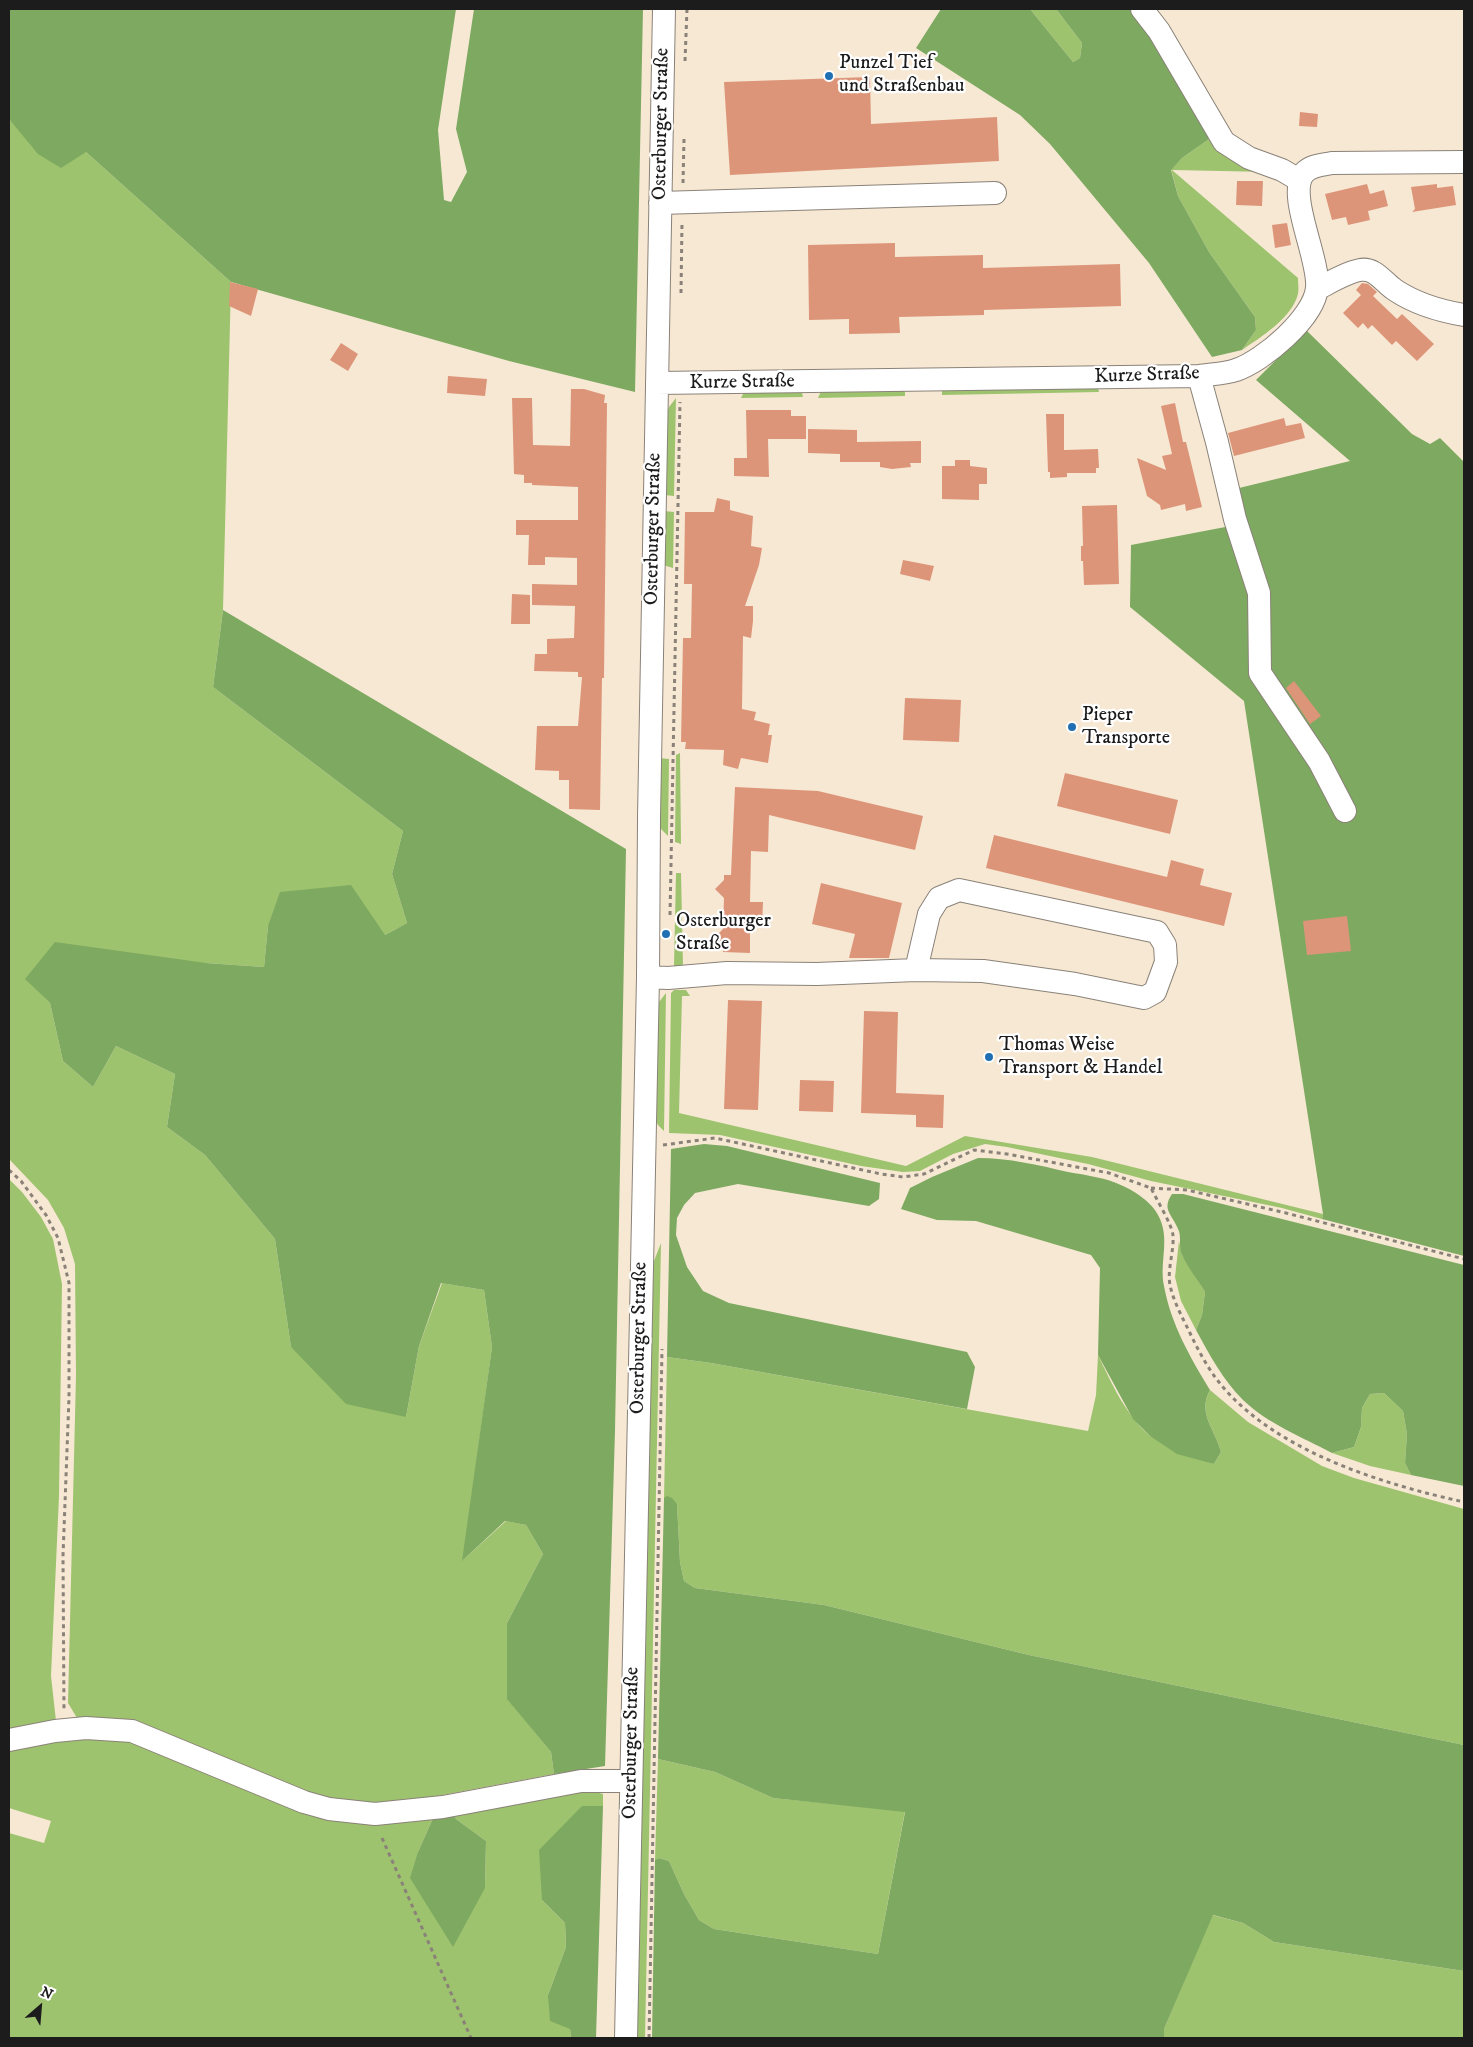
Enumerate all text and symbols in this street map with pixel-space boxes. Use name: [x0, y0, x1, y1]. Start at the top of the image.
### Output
street label: Osterburger Straße: [649, 48, 675, 200]
place label: Punzel Tief und Straßenbau: [839, 52, 964, 99]
marker: Punzel Tief und Straßenbau: [823, 70, 835, 82]
street label: Kurze Straße: [1094, 362, 1200, 390]
street label: Kurze Straße: [689, 370, 795, 396]
street label: Osterburger Straße: [641, 453, 667, 605]
place label: Pieper Transporte: [1082, 704, 1170, 751]
marker: Pieper Transporte: [1066, 721, 1078, 733]
place label: Osterburger Straße: [676, 910, 771, 957]
marker: Osterburger Straße: [660, 928, 672, 940]
place label: Thomas Weise Transport & Handel: [999, 1034, 1163, 1081]
marker: Thomas Weise Transport & Handel: [983, 1051, 995, 1063]
street label: Osterburger Straße: [627, 1262, 653, 1414]
street label: Osterburger Straße: [619, 1667, 645, 1819]
north arrow: [15, 1982, 65, 2032]
text: N: [38, 1983, 56, 2004]

